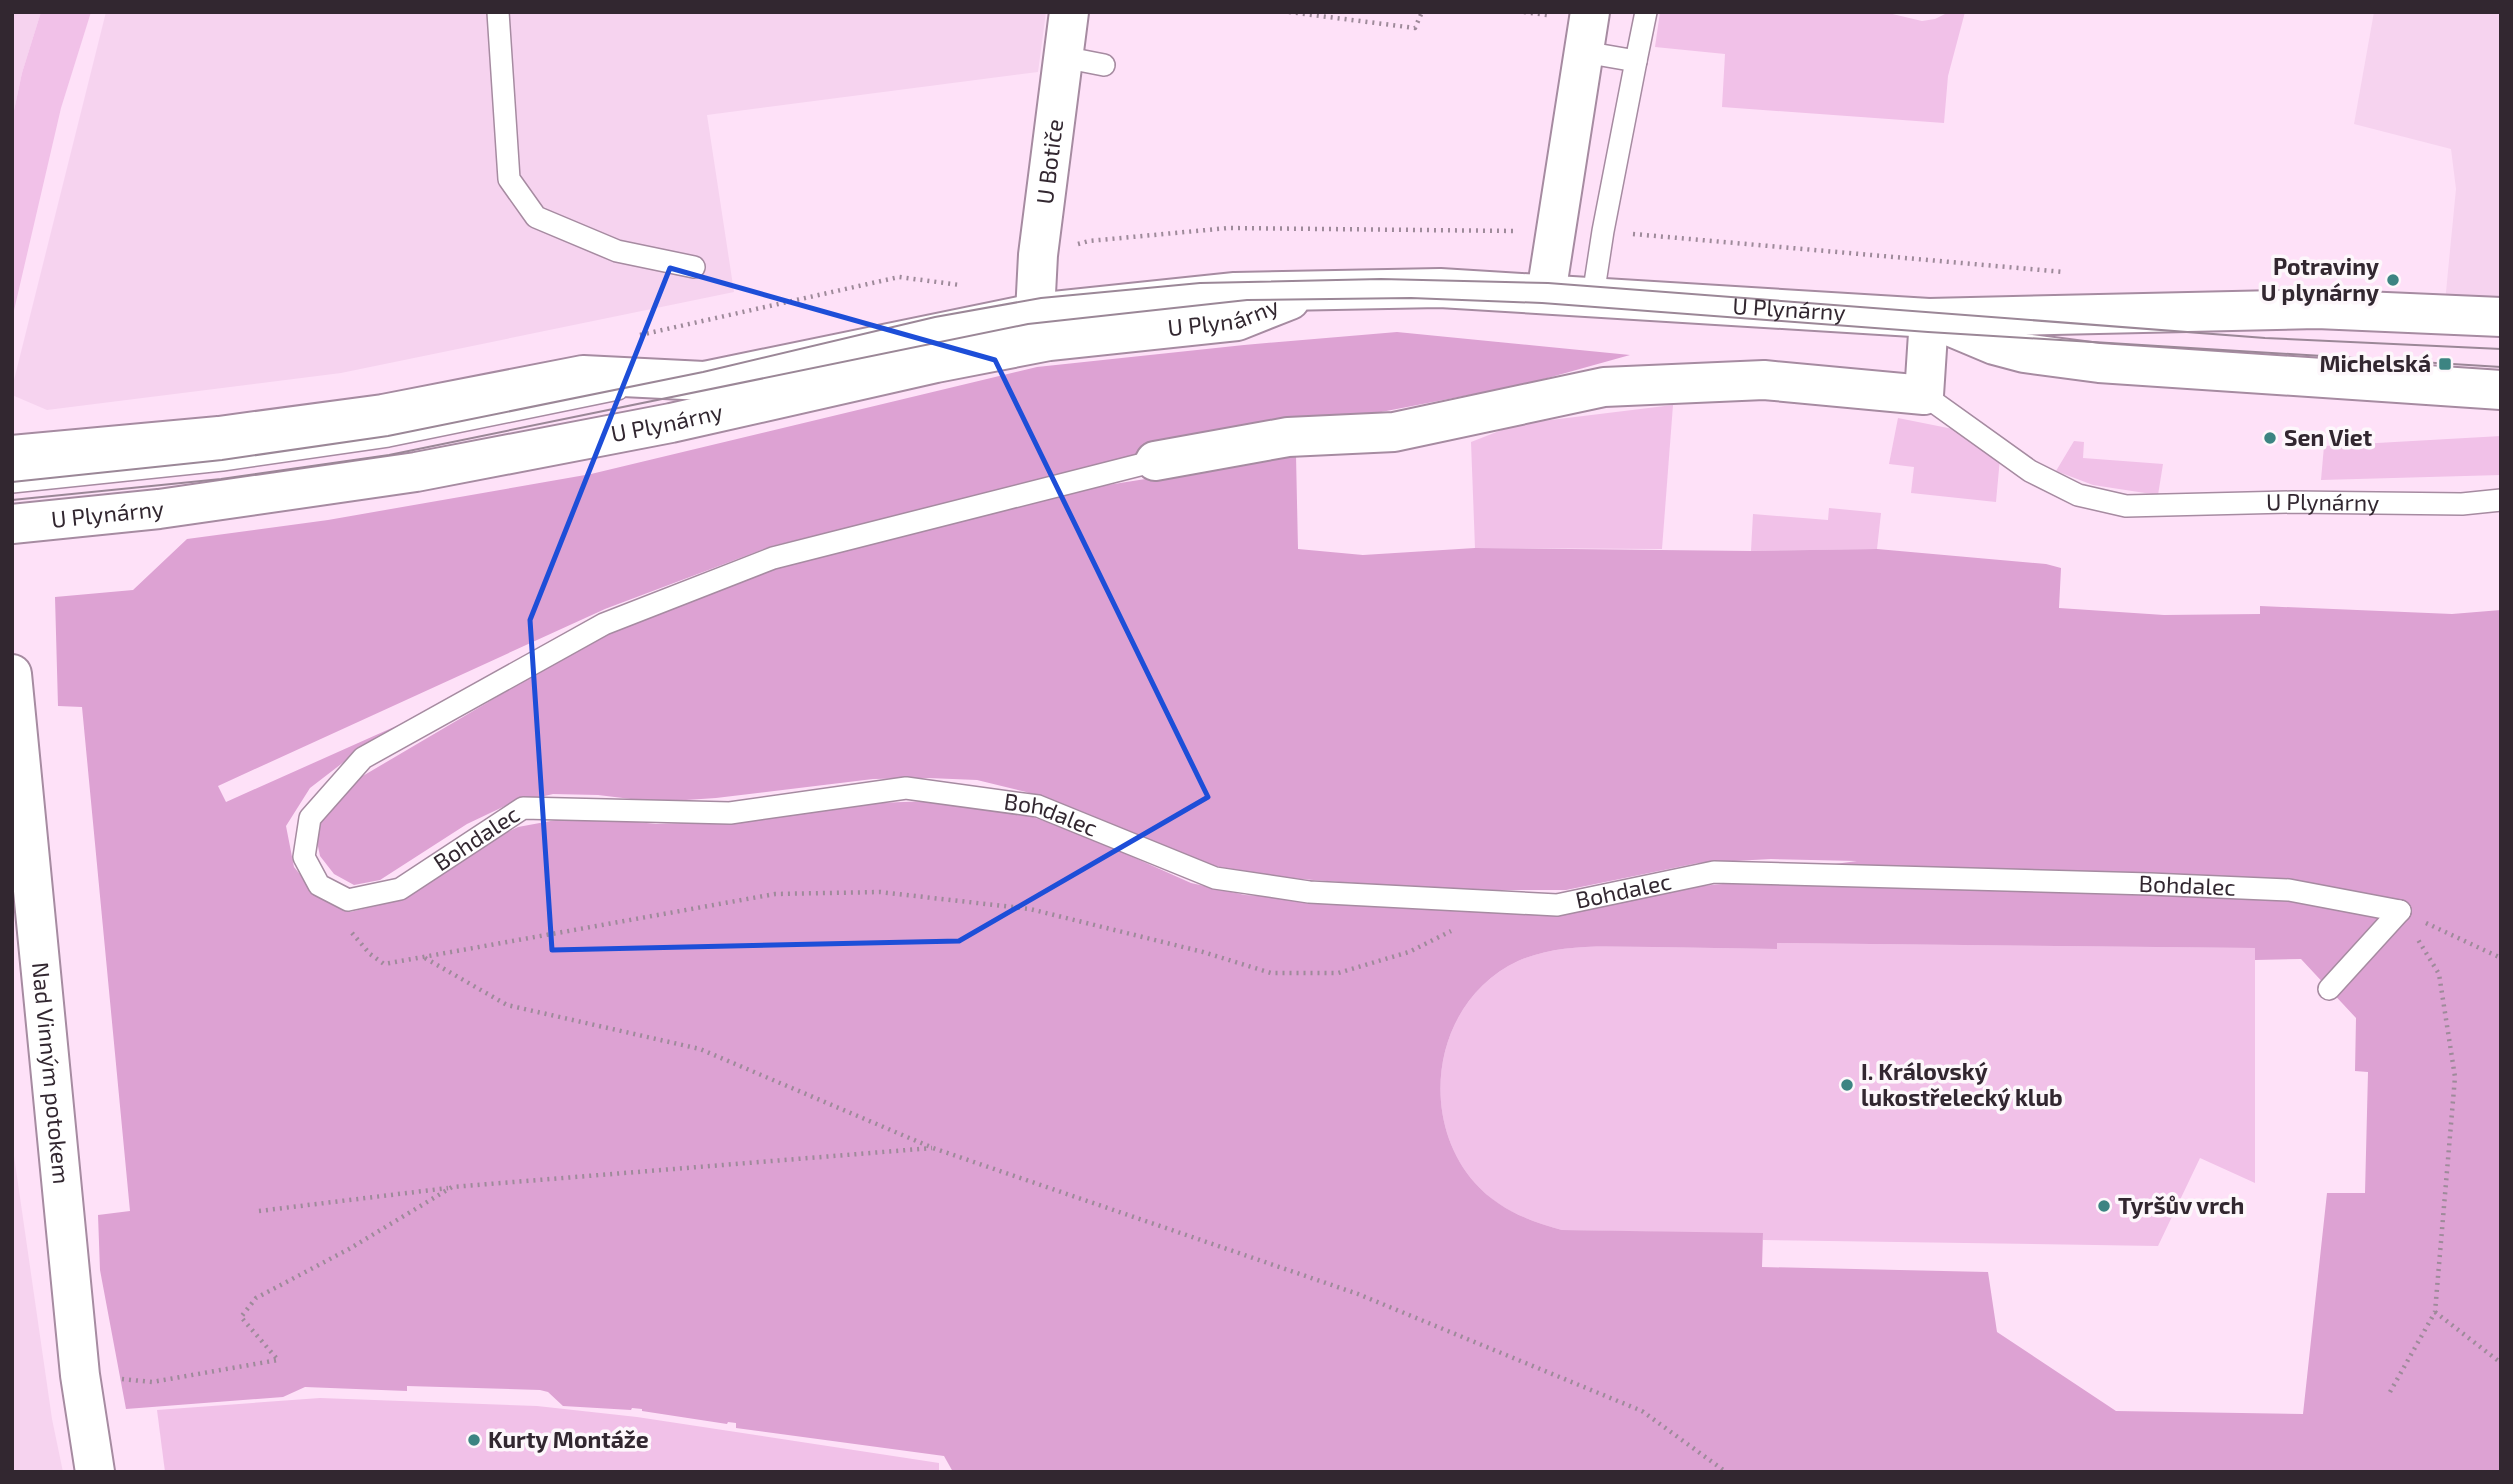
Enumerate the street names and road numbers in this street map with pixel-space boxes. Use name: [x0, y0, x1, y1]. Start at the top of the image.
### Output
street label: U Botiče: [1030, 117, 1068, 206]
street label: U Plynárny: [1166, 291, 1282, 341]
street label: U Plynárny: [1732, 291, 1847, 326]
street label: U Plynárny: [609, 397, 725, 447]
street label: U Plynárny: [2266, 487, 2379, 516]
street label: U Plynárny: [50, 494, 165, 533]
street label: Bohdalec: [1002, 787, 1102, 842]
street label: Bohdalec: [428, 799, 524, 876]
street label: Bohdalec: [1573, 866, 1674, 914]
street label: Bohdalec: [2138, 869, 2236, 901]
street label: Nad Vinným potokem: [27, 961, 76, 1185]

